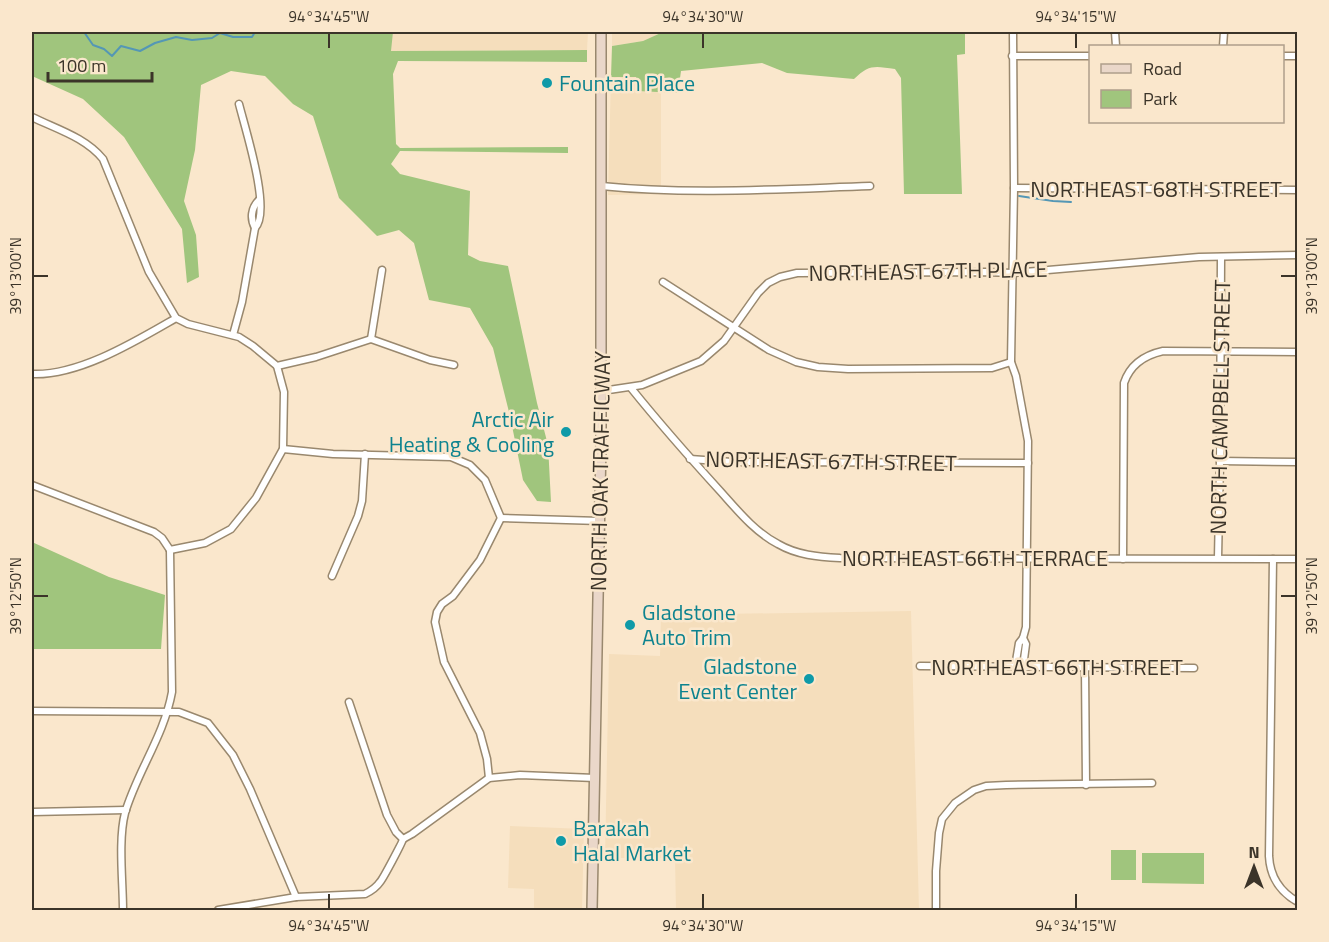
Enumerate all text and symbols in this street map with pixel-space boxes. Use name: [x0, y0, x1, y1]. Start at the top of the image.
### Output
text: 94°34'45"W: [289, 5, 369, 28]
text: 94°34'30"W: [663, 5, 743, 28]
text: 94°34'15"W: [1036, 5, 1116, 28]
scale bar: [48, 45, 152, 83]
legend: [1089, 45, 1284, 123]
text: 100 m: [57, 52, 106, 79]
text: Road: [1143, 55, 1182, 82]
place label: Fountain Place: [559, 66, 695, 100]
marker: Fountain Place: [540, 76, 554, 90]
text: Park: [1143, 85, 1178, 112]
street label: NORTHEAST 68TH STREET: [1030, 172, 1282, 206]
text: 39°13'00"N: [4, 237, 27, 315]
text: 39°13'00"N: [1300, 237, 1323, 315]
street label: NORTHEAST 67TH PLACE: [808, 252, 1048, 290]
street label: NORTH CAMPBELL STREET: [1201, 279, 1239, 535]
street label: NORTH OAK TRAFFICWAY: [581, 350, 619, 591]
place label: Arctic Air Heating & Cooling: [389, 402, 554, 461]
marker: Arctic Air Heating & Cooling: [559, 425, 573, 439]
street label: NORTHEAST 67TH STREET: [705, 442, 957, 480]
street label: NORTHEAST 66TH TERRACE: [842, 541, 1108, 575]
text: 39°12'50"N: [4, 557, 27, 635]
text: 39°12'50"N: [1300, 557, 1323, 635]
place label: Gladstone Auto Trim: [642, 595, 736, 654]
marker: Gladstone Auto Trim: [623, 618, 637, 632]
place label: Gladstone Event Center: [678, 649, 797, 708]
street label: NORTHEAST 66TH STREET: [931, 650, 1183, 684]
marker: Gladstone Event Center: [802, 672, 816, 686]
place label: Barakah Halal Market: [573, 811, 691, 870]
marker: Barakah Halal Market: [554, 834, 568, 848]
north arrow: [1224, 837, 1284, 897]
text: N: [1248, 840, 1260, 864]
text: 94°34'45"W: [289, 914, 369, 937]
text: 94°34'30"W: [663, 914, 743, 937]
text: 94°34'15"W: [1036, 914, 1116, 937]

